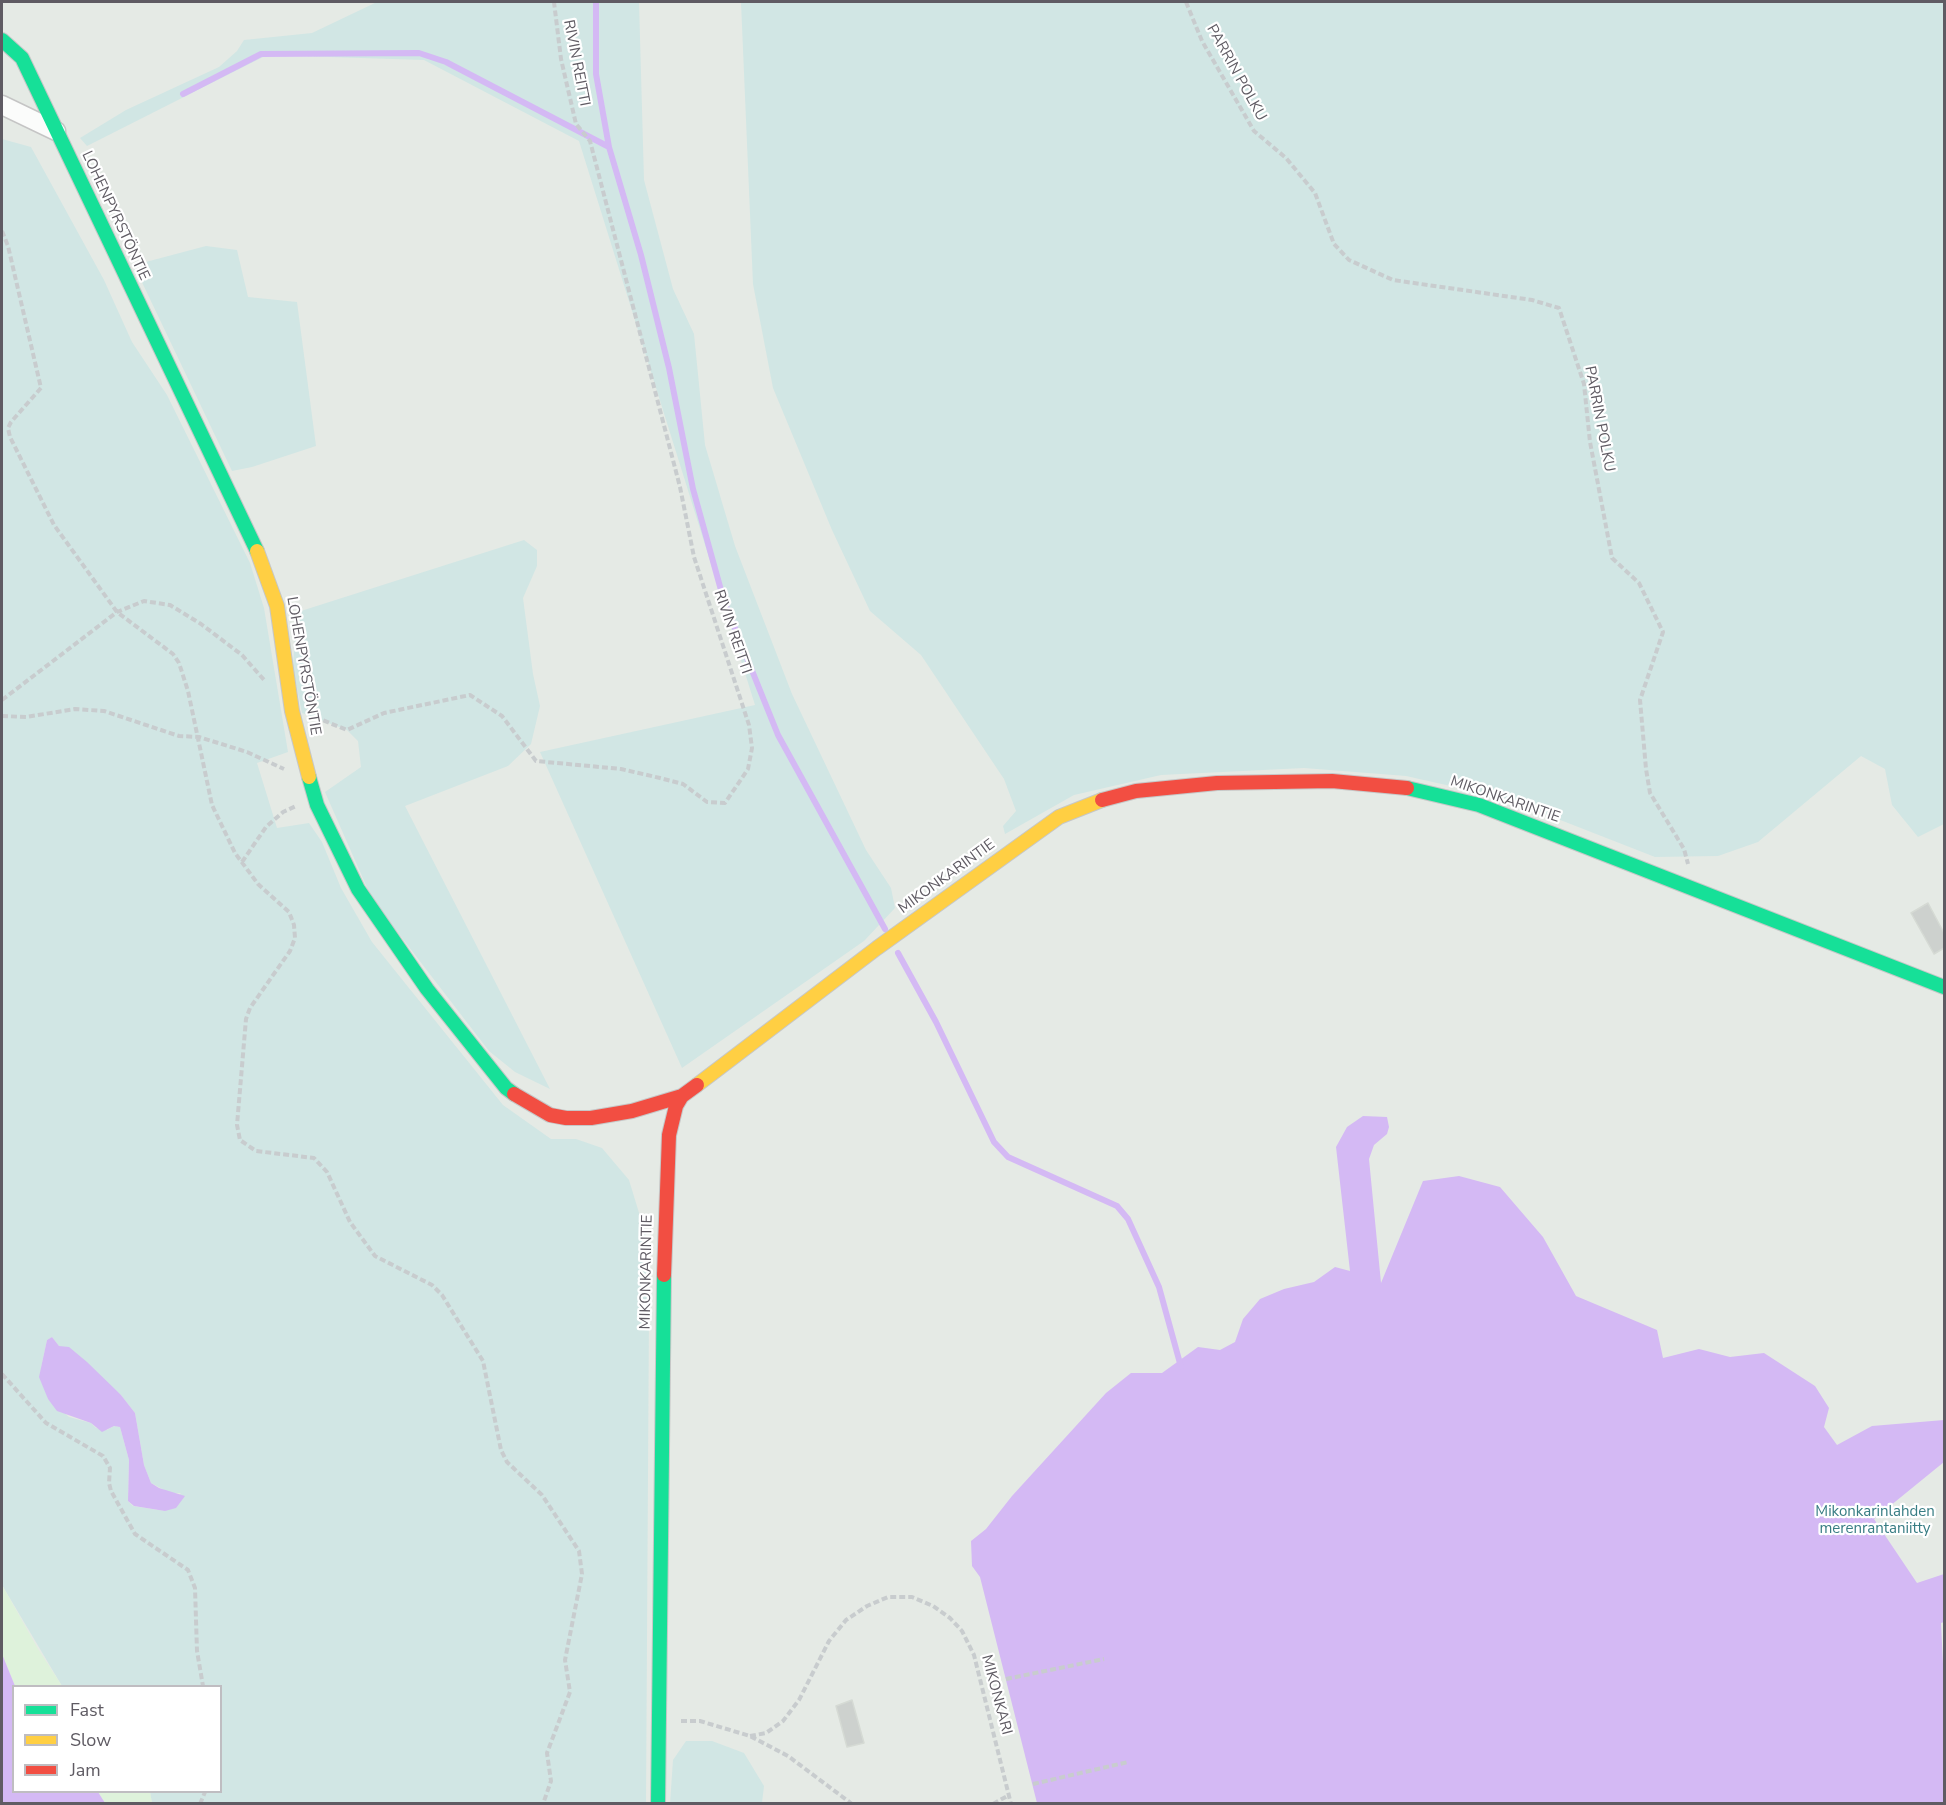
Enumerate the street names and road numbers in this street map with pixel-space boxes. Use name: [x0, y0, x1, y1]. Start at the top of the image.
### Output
street label: RIVIN REITTI: [559, 18, 593, 108]
street label: PARRIN POLKU: [1202, 22, 1270, 124]
street label: LOHENPYRSTÖNTIE: [77, 148, 153, 284]
street label: PARRIN POLKU: [1580, 365, 1618, 473]
street label: RIVIN REITTI: [709, 588, 755, 676]
street label: LOHENPYRSTÖNTIE: [282, 595, 324, 737]
street label: MIKONKARINTIE: [1448, 773, 1562, 827]
street label: MIKONKARINTIE: [895, 836, 999, 918]
street label: MIKONKARINTIE: [637, 1215, 657, 1329]
street label: MIKONKARI: [977, 1653, 1015, 1737]

